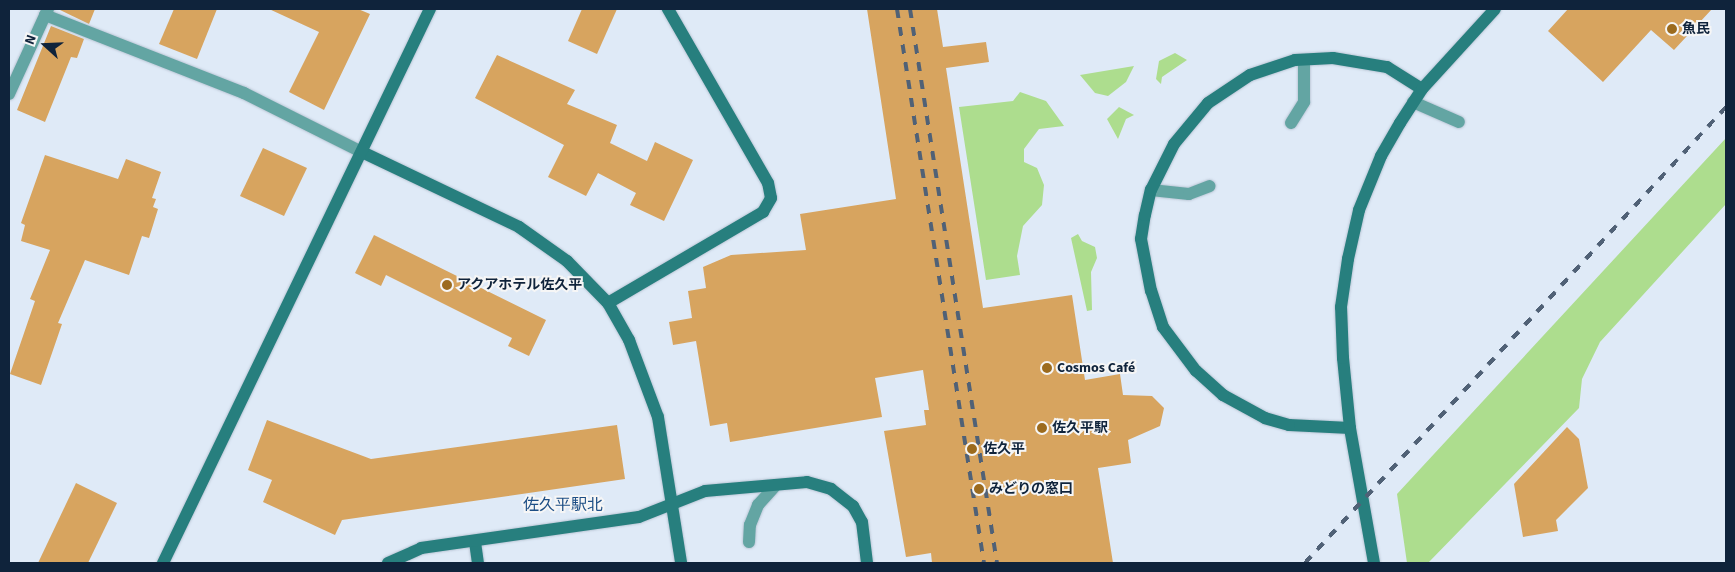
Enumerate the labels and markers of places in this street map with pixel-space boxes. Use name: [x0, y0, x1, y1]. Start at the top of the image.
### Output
place label: 魚民: [1682, 21, 1710, 37]
marker: 魚民: [1666, 23, 1678, 35]
place label: アクアホテル佐久平: [457, 277, 583, 293]
marker: アクアホテル佐久平: [441, 279, 453, 291]
place label: Cosmos Café: [1057, 360, 1135, 376]
marker: Cosmos Café: [1041, 362, 1053, 374]
place label: 佐久平駅: [1052, 420, 1108, 436]
marker: 佐久平駅: [1036, 422, 1048, 434]
place label: 佐久平: [983, 441, 1025, 457]
marker: 佐久平: [965, 442, 979, 456]
place label: みどりの窓口: [989, 481, 1073, 497]
marker: みどりの窓口: [973, 483, 985, 495]

